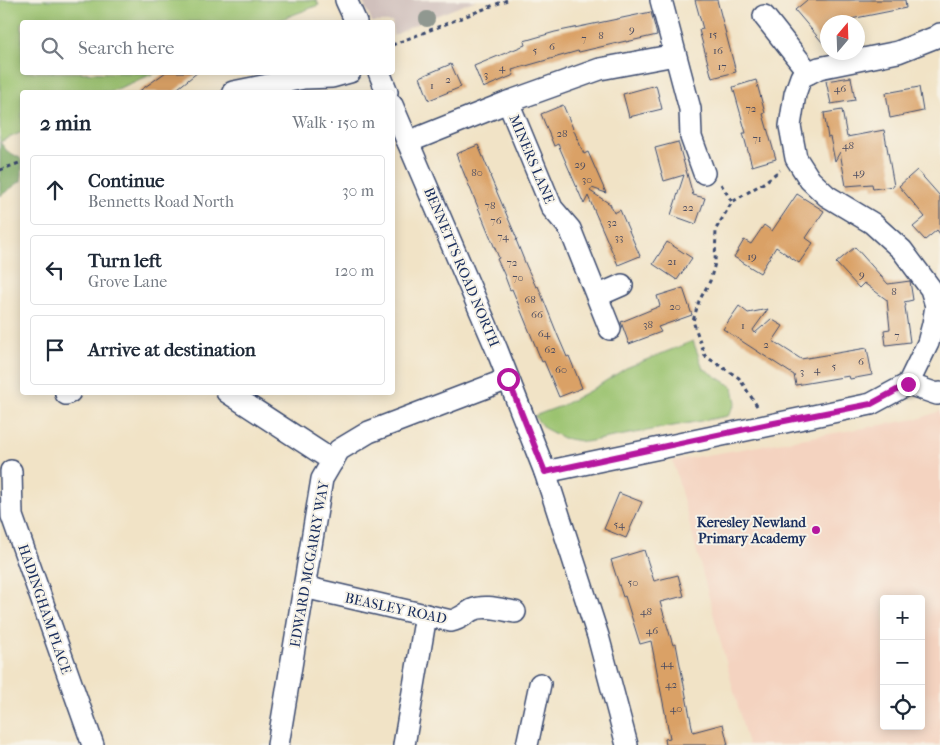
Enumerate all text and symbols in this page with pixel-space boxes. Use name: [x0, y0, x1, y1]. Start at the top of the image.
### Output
north arrow: [820, 15, 865, 60]
search box: [20, 20, 395, 75]
house number: 9: [629, 23, 635, 36]
house number: 15: [709, 28, 718, 41]
house number: 8: [598, 29, 604, 42]
house number: 7: [581, 32, 587, 45]
icon: search: [38, 34, 66, 62]
text: Search here: [78, 37, 174, 59]
house number: 6: [549, 40, 555, 53]
house number: 5: [533, 44, 538, 57]
house number: 16: [713, 44, 723, 57]
house number: 17: [717, 60, 727, 73]
house number: 4: [499, 61, 506, 74]
house number: 3: [484, 68, 488, 81]
house number: 2: [445, 73, 451, 86]
house number: 1: [430, 79, 434, 92]
house number: 46: [834, 82, 846, 95]
house number: 72: [746, 102, 757, 115]
text: 2 min: [40, 111, 91, 135]
street label: MINERS LANE: [505, 112, 558, 207]
text: Walk · 150 m: [292, 113, 375, 132]
house number: 28: [556, 127, 568, 140]
house number: 71: [752, 132, 762, 145]
house number: 48: [842, 139, 854, 152]
house number: 29: [574, 158, 586, 171]
house number: 80: [471, 166, 483, 179]
house number: 49: [853, 166, 865, 179]
text: Continue: [88, 170, 164, 192]
house number: 30: [582, 173, 592, 186]
icon: ahead: [41, 176, 69, 204]
text: 30 m: [342, 181, 374, 200]
street label: BENNETTS ROAD NORTH: [420, 185, 503, 350]
text: Bennetts Road North: [88, 192, 234, 211]
house number: 78: [485, 199, 495, 212]
house number: 22: [682, 201, 694, 214]
house number: 76: [490, 214, 502, 227]
house number: 32: [607, 216, 617, 229]
house number: 74: [497, 230, 509, 243]
house number: 33: [614, 231, 624, 244]
text: Turn left: [88, 250, 162, 272]
house number: 19: [747, 250, 757, 263]
house number: 21: [667, 255, 677, 268]
icon: left: [41, 256, 69, 284]
house number: 72: [507, 256, 518, 269]
text: 120 m: [335, 261, 374, 280]
house number: 9: [859, 268, 865, 281]
house number: 70: [512, 271, 524, 284]
text: Grove Lane: [88, 272, 167, 291]
house number: 8: [891, 285, 897, 298]
house number: 68: [524, 293, 536, 306]
house number: 20: [669, 300, 681, 313]
house number: 66: [531, 308, 543, 321]
house number: 38: [643, 318, 653, 331]
house number: 1: [741, 319, 745, 332]
house number: 64: [538, 327, 551, 340]
house number: 7: [894, 329, 900, 342]
icon: arrive: [41, 336, 69, 364]
house number: 2: [763, 338, 769, 351]
text: Arrive at destination: [88, 339, 256, 361]
house number: 62: [544, 343, 556, 356]
house number: 6: [858, 355, 864, 368]
house number: 5: [832, 360, 837, 373]
house number: 60: [555, 363, 567, 376]
house number: 4: [814, 363, 821, 376]
house number: 3: [800, 365, 804, 378]
route start: [497, 368, 520, 391]
route end: [897, 373, 920, 396]
street label: EDWARD MCGARRY WAY: [286, 479, 333, 649]
place label: Keresley Newland Primary Academy: [697, 514, 808, 547]
house number: 54: [613, 518, 625, 531]
marker: Keresley Newland Primary Academy: [810, 524, 822, 536]
street label: HADINGHAM PLACE: [14, 542, 75, 677]
house number: 50: [628, 576, 638, 589]
street label: BEASLEY ROAD: [343, 589, 449, 628]
map controls: [880, 595, 925, 730]
button: +: [880, 595, 925, 640]
house number: 48: [640, 605, 652, 618]
house number: 46: [646, 624, 658, 637]
button: −: [880, 640, 925, 685]
house number: 44: [660, 657, 674, 670]
house number: 42: [665, 678, 677, 691]
button: locate: [880, 685, 925, 730]
house number: 40: [670, 702, 682, 715]

